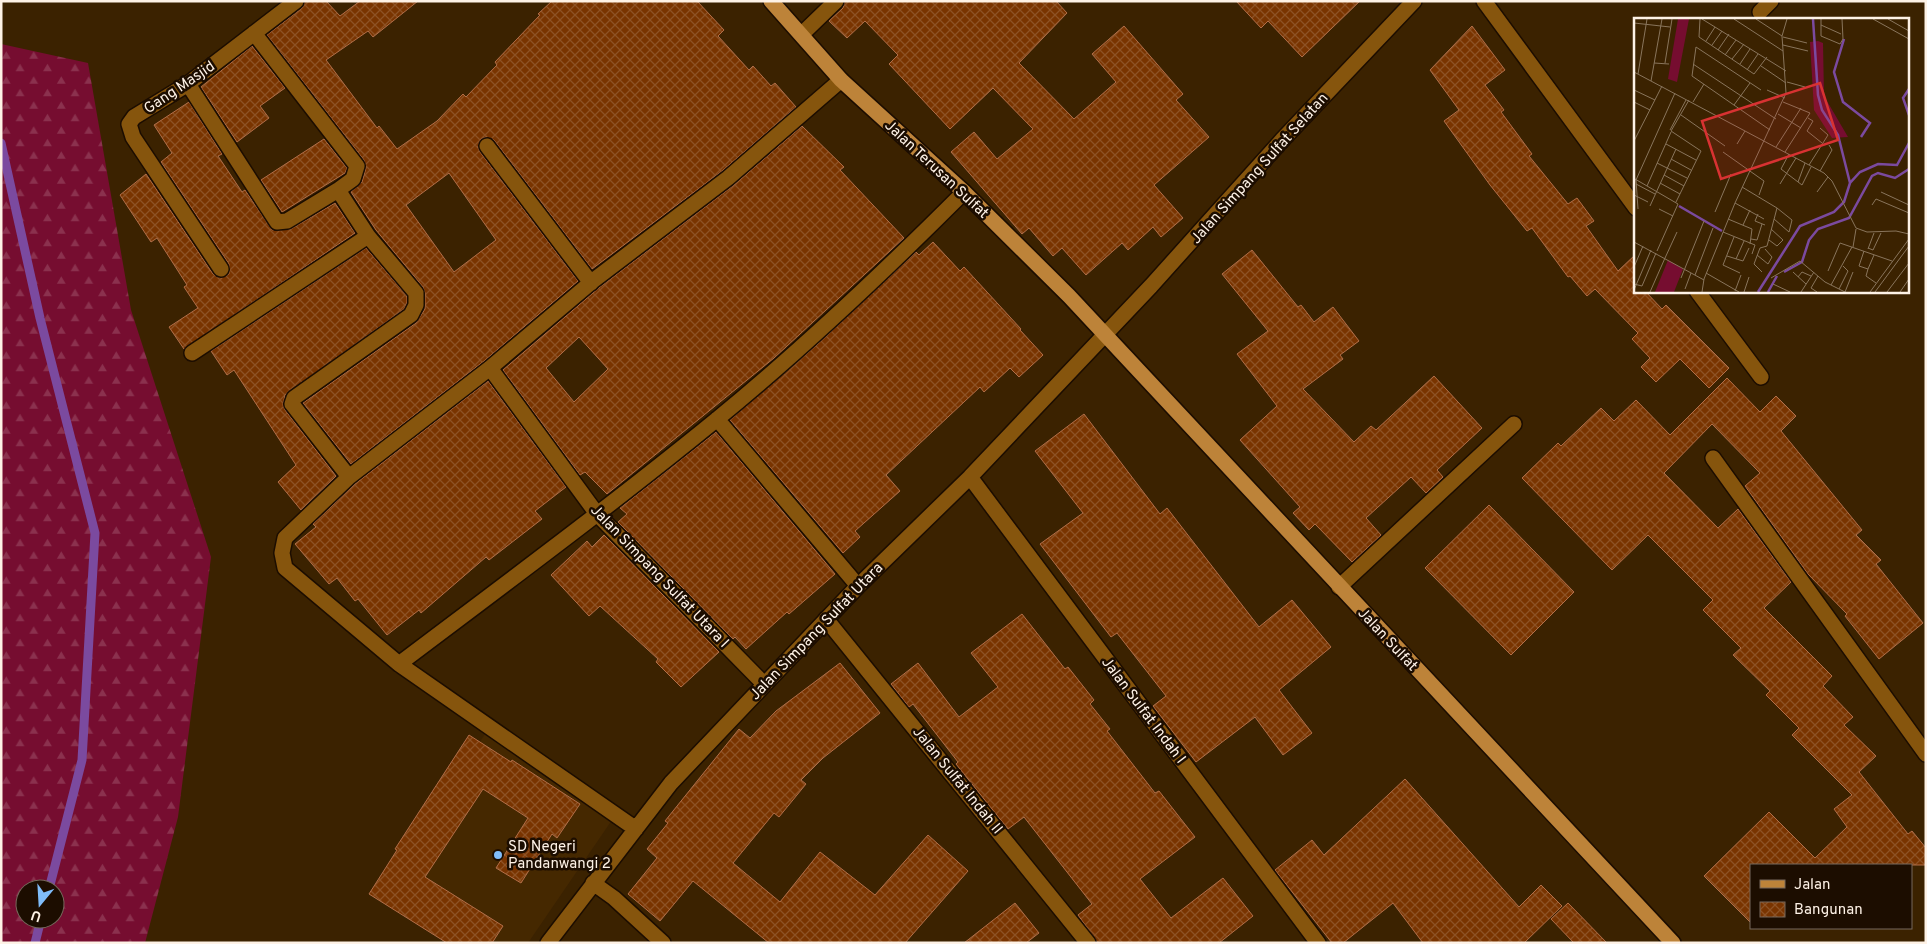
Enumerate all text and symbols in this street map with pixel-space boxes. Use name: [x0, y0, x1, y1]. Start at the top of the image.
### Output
inset map: [1634, 18, 1910, 292]
street label: Gang Masjid: [141, 58, 219, 119]
street label: Jalan Simpang Sulfat Selatan: [1187, 90, 1333, 248]
street label: Jalan Terusan Sulfat: [880, 117, 992, 223]
street label: Jalan Simpang Sulfat Utara I: [586, 502, 732, 653]
street label: Jalan Simpang Sulfat Utara: [746, 559, 888, 705]
street label: Jalan Sulfat: [1353, 604, 1421, 676]
street label: Jalan Sulfat Indah I: [1096, 654, 1189, 768]
street label: Jalan Sulfat Indah II: [908, 723, 1006, 839]
place label: SD Negeri Pandanwangi 2: [508, 838, 611, 874]
marker: SD Negeri Pandanwangi 2: [492, 849, 504, 861]
legend: [1750, 864, 1912, 929]
text: Jalan: [1794, 876, 1831, 895]
north arrow: [15, 879, 65, 929]
text: Bangunan: [1794, 901, 1863, 920]
text: U: [29, 905, 44, 925]

